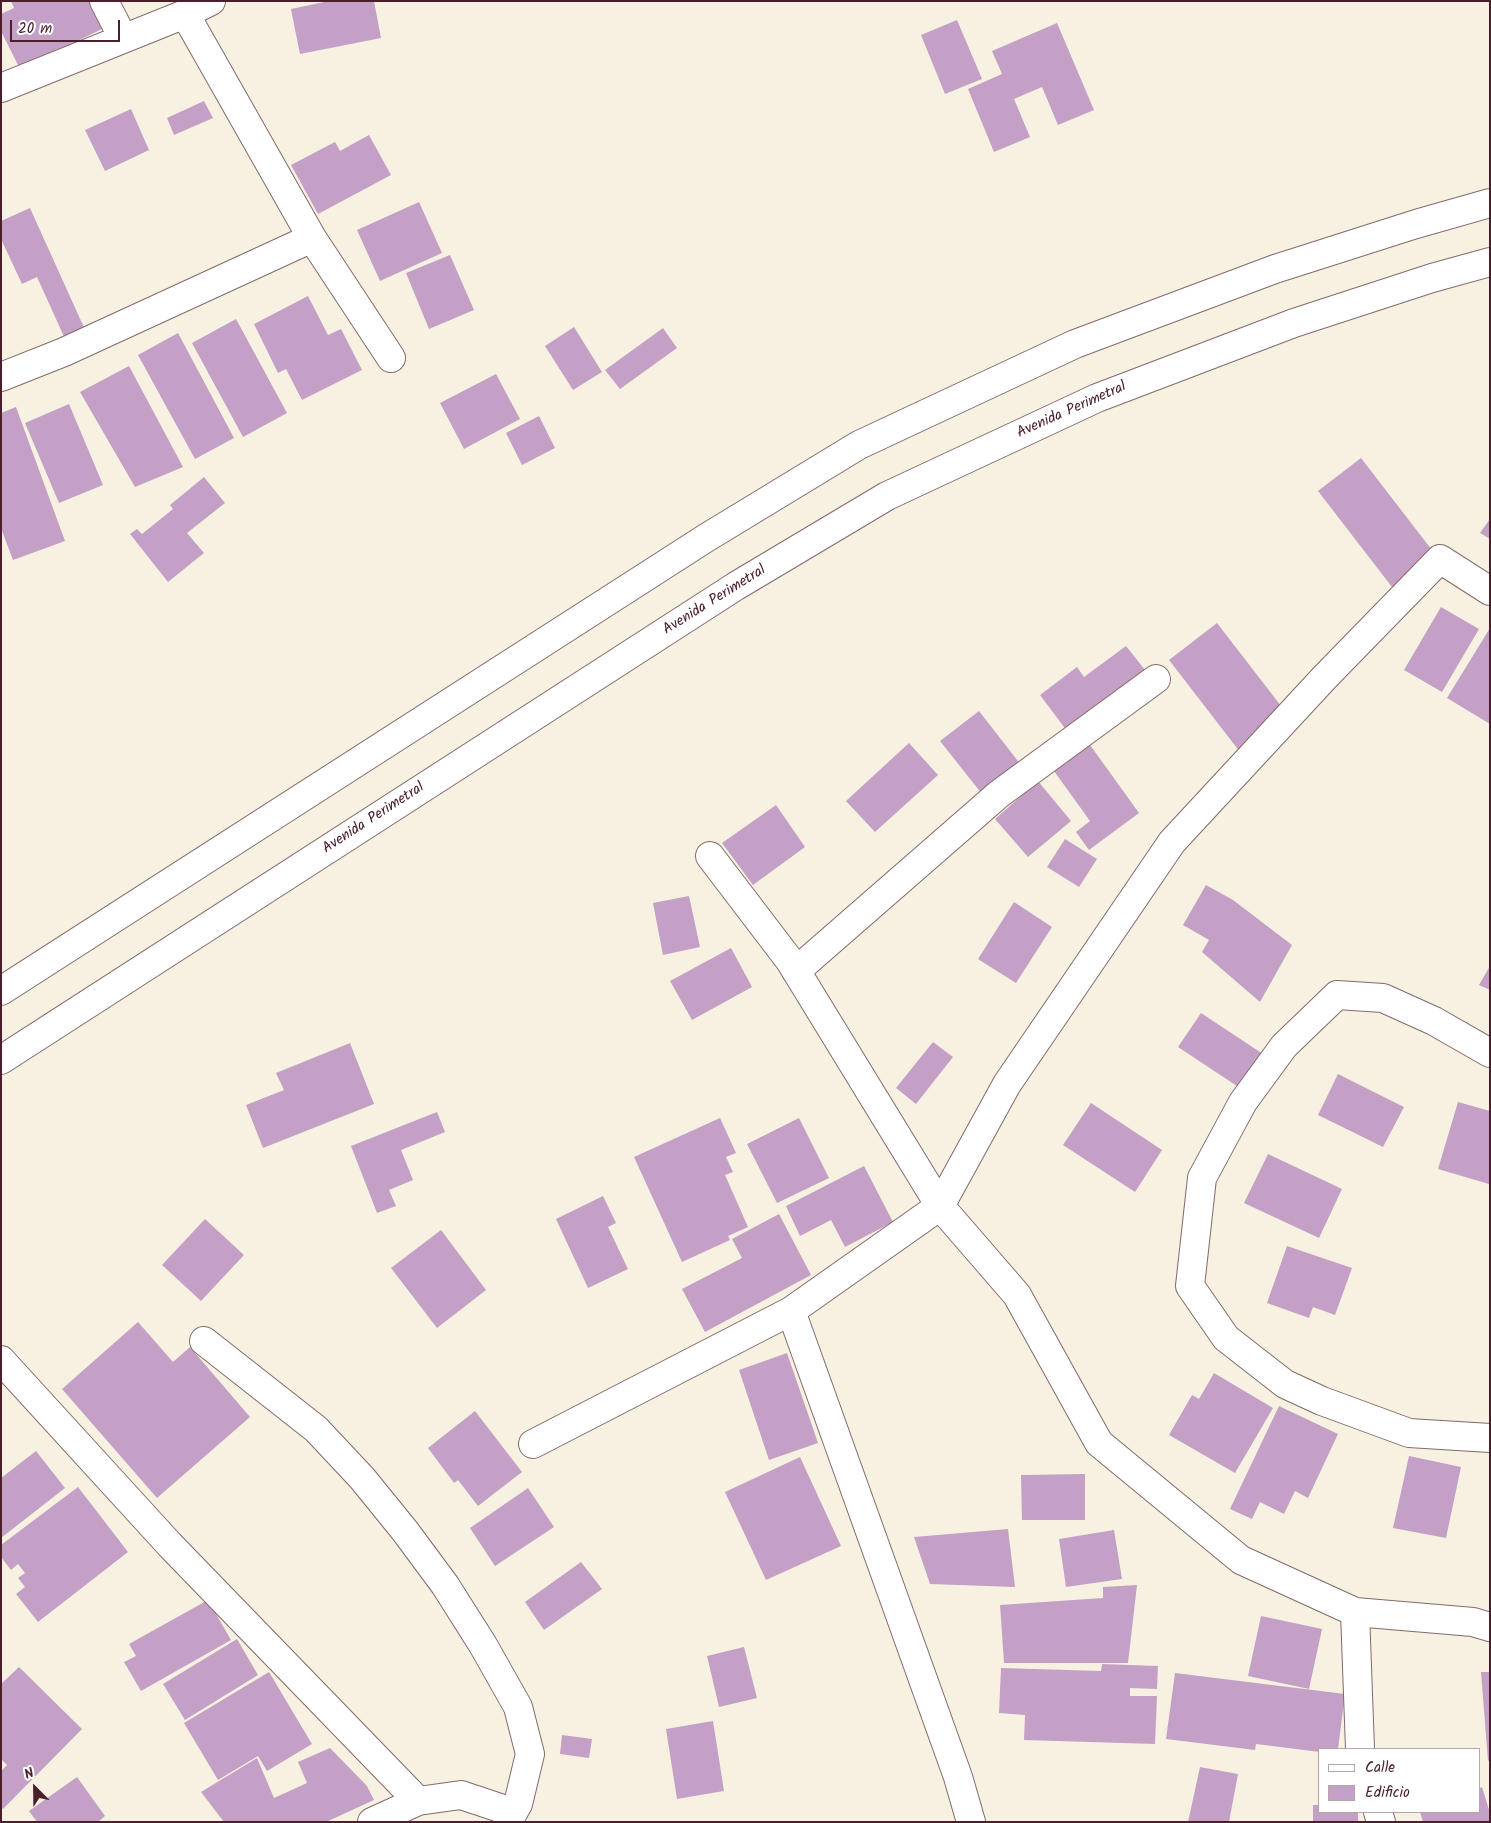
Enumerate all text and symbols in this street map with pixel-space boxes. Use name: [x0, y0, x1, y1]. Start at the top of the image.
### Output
scale bar: [12, 10, 122, 42]
text: 20 m: [18, 17, 52, 41]
street label: Avenida Perimetral: [1014, 379, 1130, 443]
street label: Avenida Perimetral: [660, 562, 770, 640]
street label: Avenida Perimetral: [320, 779, 428, 859]
legend: [1318, 1748, 1481, 1813]
text: Calle: [1365, 1756, 1395, 1780]
text: N: [21, 1762, 38, 1786]
north arrow: [10, 1763, 60, 1813]
text: Edificio: [1365, 1781, 1410, 1805]

